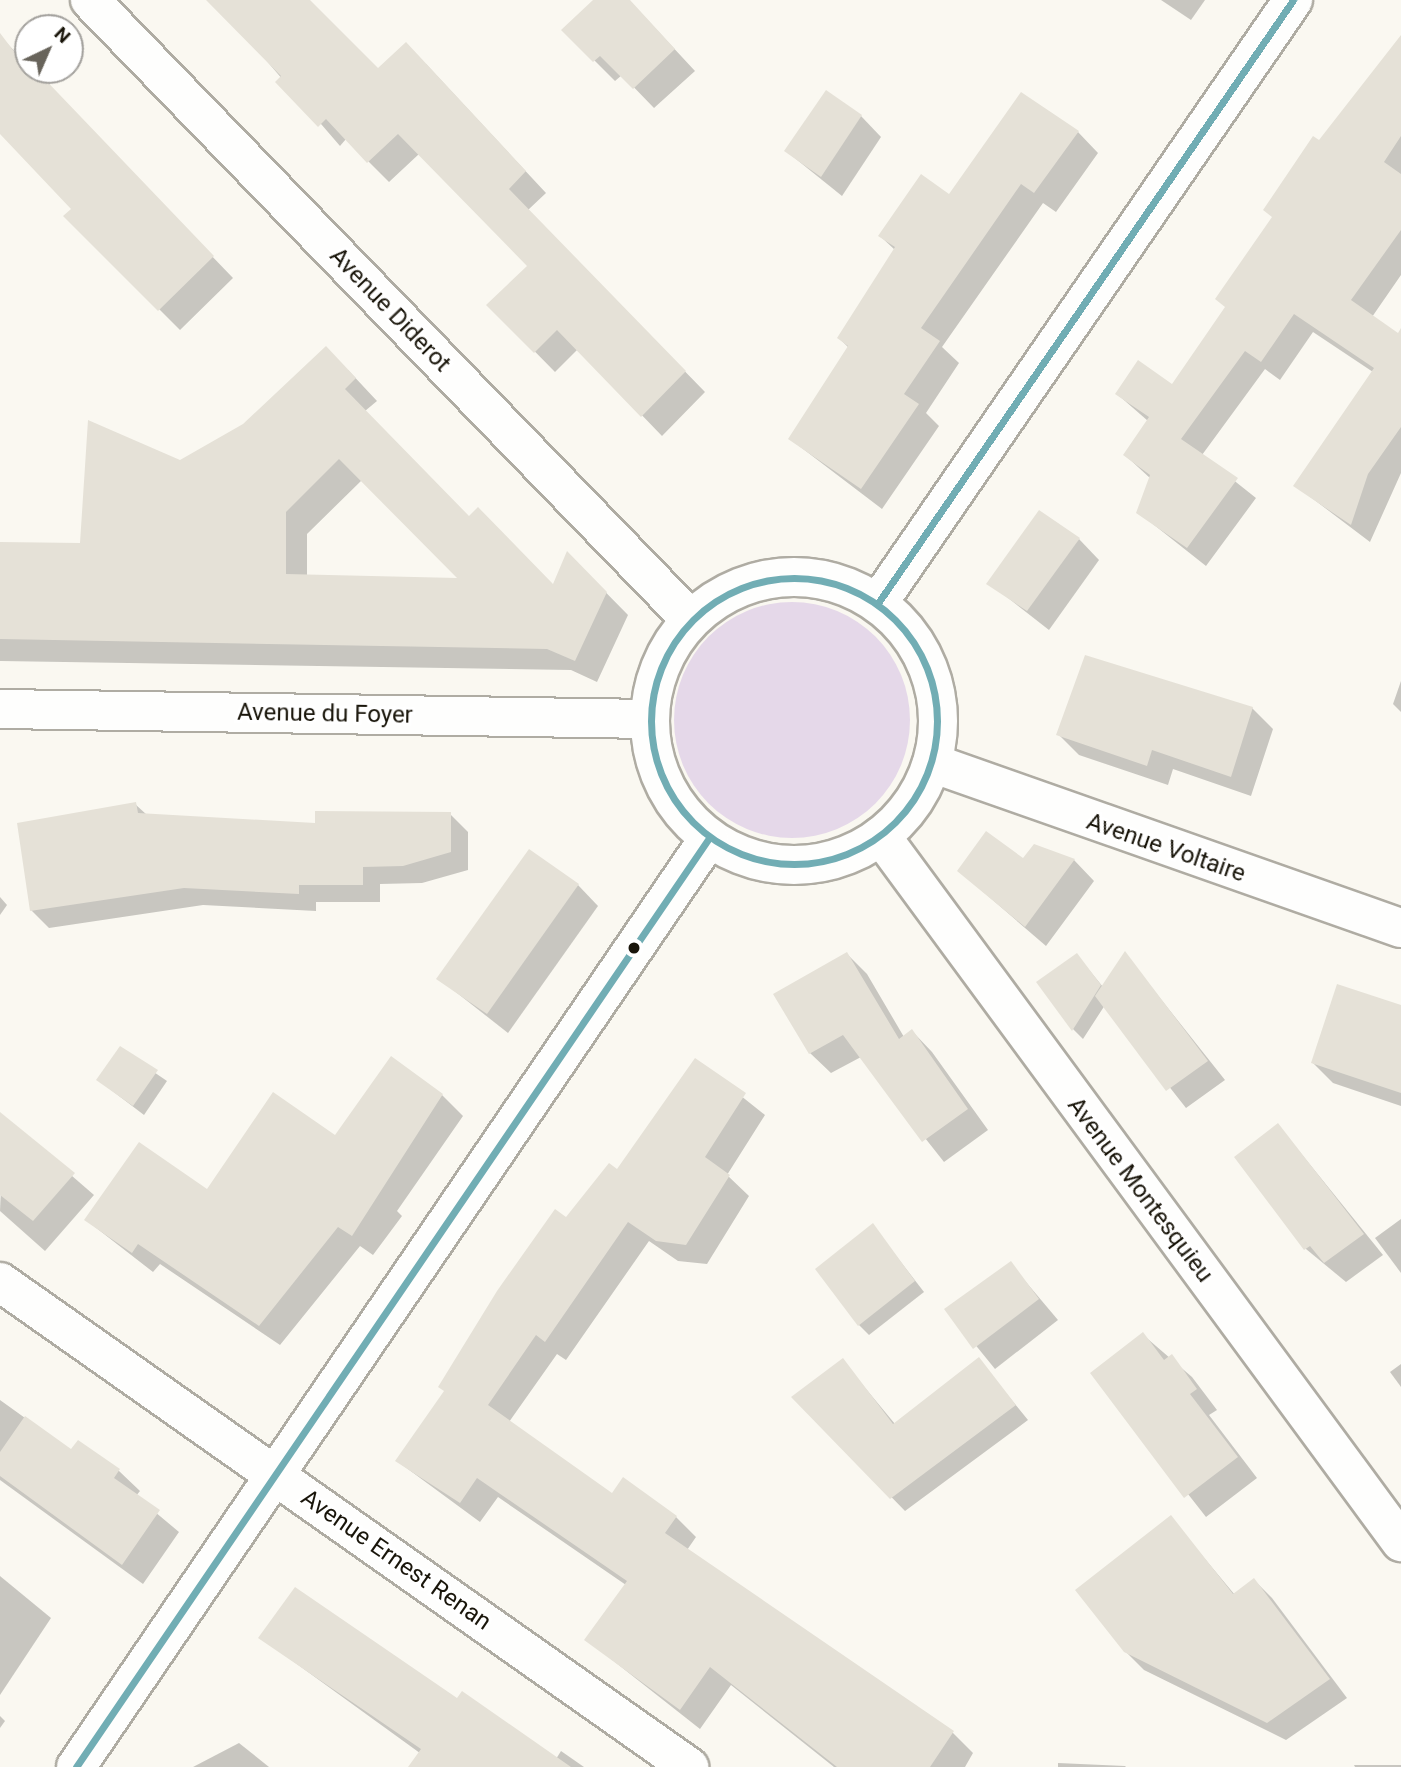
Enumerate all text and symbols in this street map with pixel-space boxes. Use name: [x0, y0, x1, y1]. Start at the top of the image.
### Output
north arrow: [14, 14, 84, 84]
text: N: [50, 22, 75, 48]
street label: Avenue Diderot: [323, 242, 457, 378]
street label: Avenue du Foyer: [237, 698, 413, 730]
street label: Avenue Voltaire: [1083, 807, 1249, 889]
unlabelled marker: [627, 941, 641, 955]
street label: Avenue Montesquieu: [1061, 1092, 1219, 1288]
street label: Avenue Ernest Renan: [295, 1484, 497, 1636]

